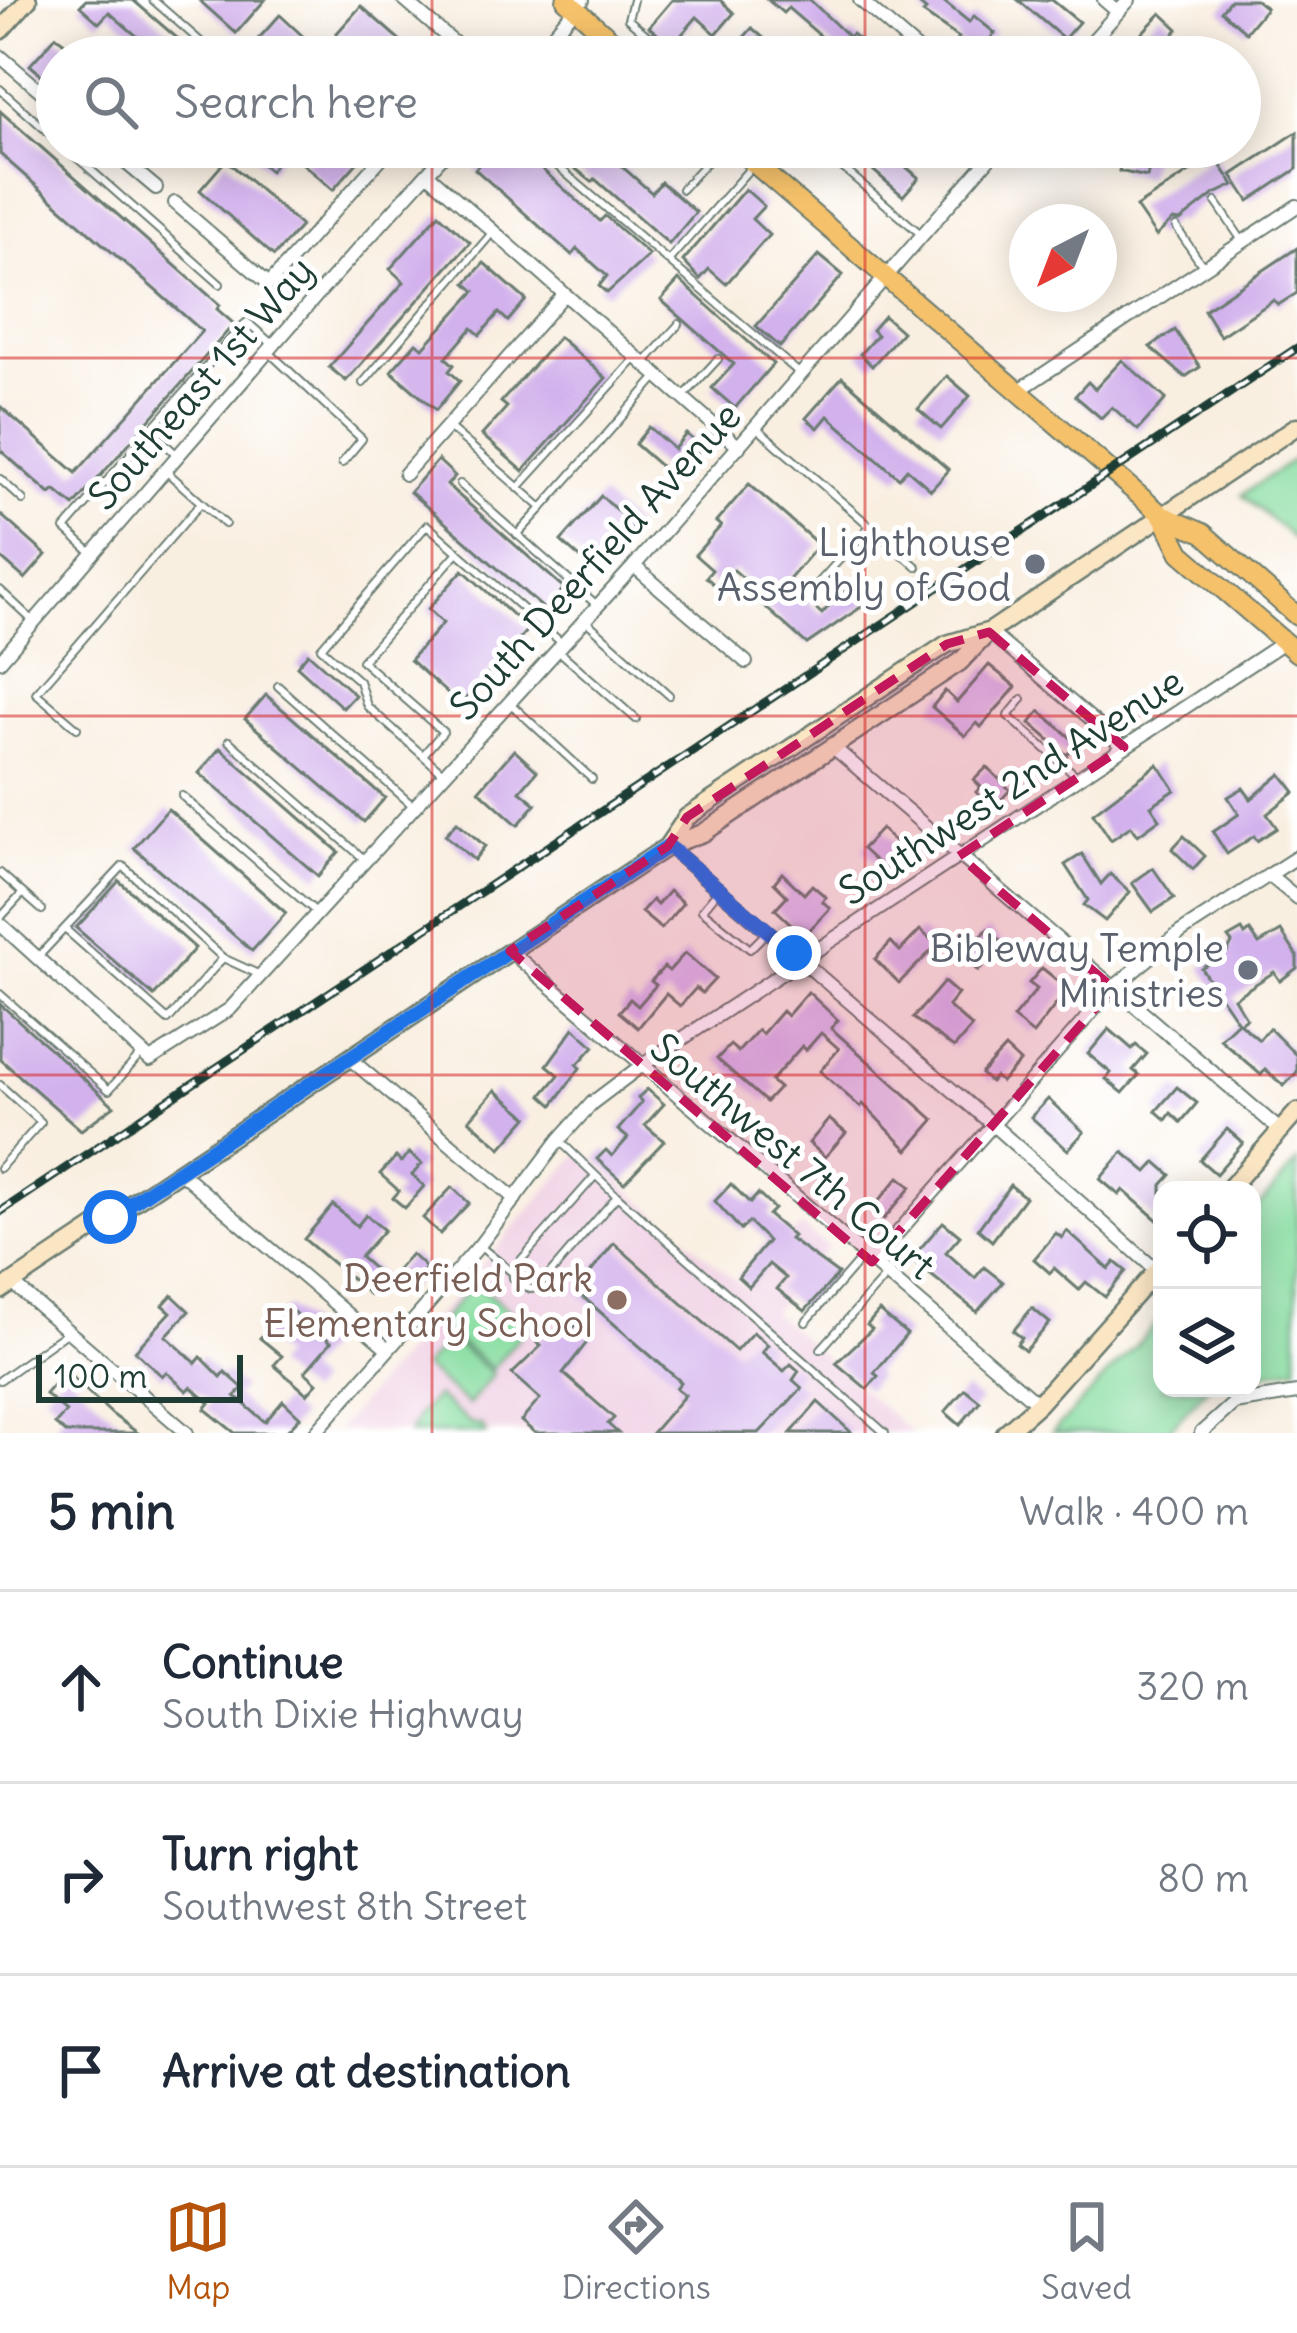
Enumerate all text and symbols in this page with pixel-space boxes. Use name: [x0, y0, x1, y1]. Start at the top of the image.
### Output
search box: [36, 36, 1261, 168]
icon: search: [78, 69, 144, 135]
text: Search here: [174, 74, 418, 130]
north arrow: [1009, 204, 1117, 312]
street label: Southeast 1st Way: [78, 247, 325, 520]
street label: South Deerfield Avenue: [440, 392, 751, 730]
place label: Lighthouse Assembly of God: [717, 518, 1011, 612]
marker: Lighthouse Assembly of God: [1022, 551, 1048, 577]
street label: Southwest 2nd Avenue: [830, 657, 1193, 916]
place label: Bibleway Temple Ministries: [929, 924, 1224, 1018]
route end: [767, 926, 821, 980]
marker: Bibleway Temple Ministries: [1235, 957, 1261, 983]
street label: Southwest 7th Court: [640, 1023, 945, 1290]
map controls: [1153, 1181, 1261, 1397]
button: locate: [1153, 1181, 1261, 1289]
route start: [83, 1190, 137, 1244]
place label: Deerfield Park Elementary School: [263, 1254, 593, 1348]
marker: Deerfield Park Elementary School: [604, 1287, 630, 1313]
button: layers: [1153, 1289, 1261, 1397]
scale bar: [36, 1349, 243, 1402]
text: 100 m: [54, 1355, 147, 1397]
text: 5 min: [48, 1479, 175, 1543]
text: Walk · 400 m: [1019, 1487, 1249, 1536]
text: Continue: [162, 1634, 344, 1690]
icon: ahead: [48, 1654, 114, 1720]
text: 320 m: [1136, 1662, 1249, 1711]
text: South Dixie Highway: [162, 1690, 524, 1739]
text: Turn right: [162, 1826, 358, 1882]
icon: right: [48, 1846, 114, 1912]
text: 80 m: [1157, 1854, 1249, 1903]
text: Southwest 8th Street: [162, 1882, 527, 1931]
icon: arrive: [48, 2038, 114, 2104]
text: Arrive at destination: [162, 2043, 571, 2099]
tab: Map: [165, 2194, 231, 2308]
tab: Directions: [562, 2194, 711, 2308]
tab: Saved: [1041, 2194, 1132, 2308]

